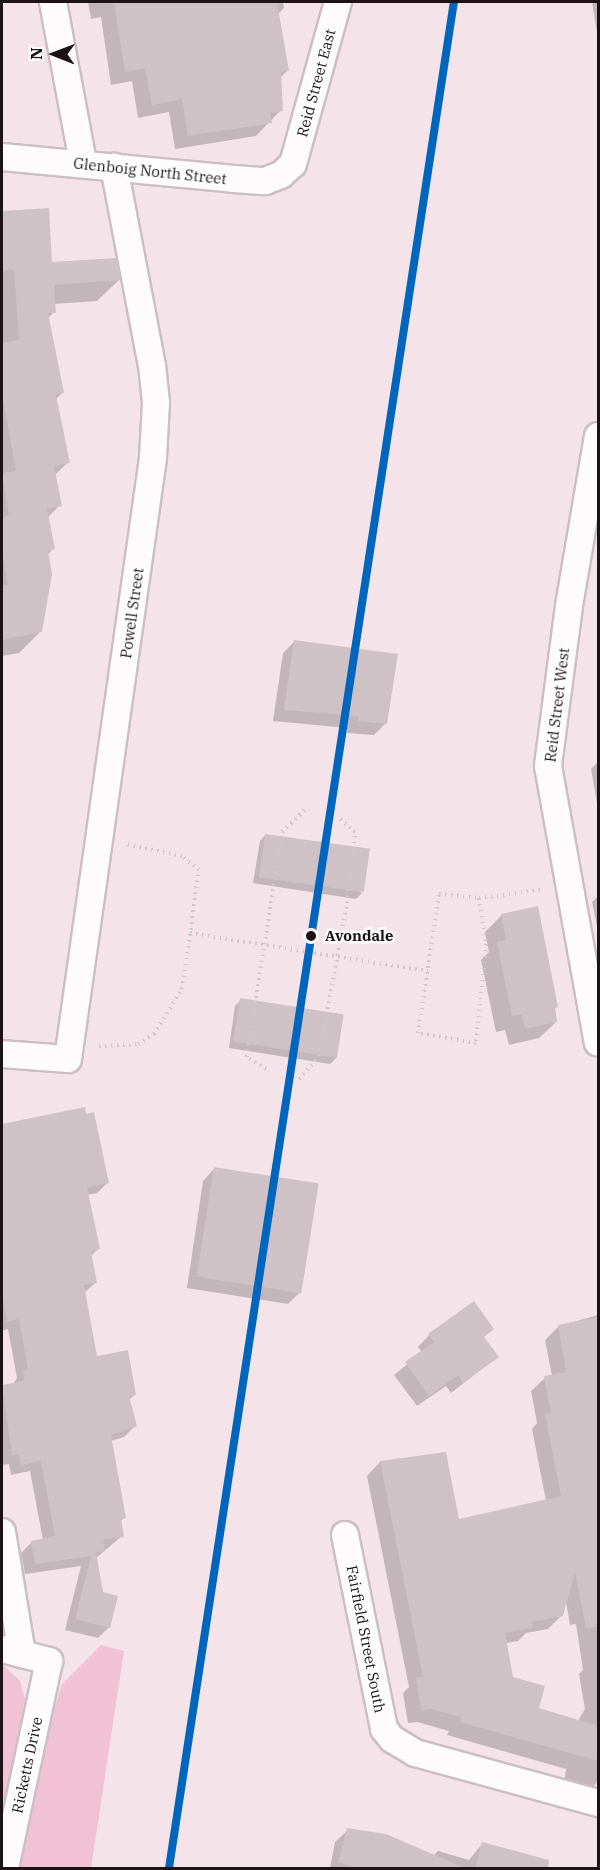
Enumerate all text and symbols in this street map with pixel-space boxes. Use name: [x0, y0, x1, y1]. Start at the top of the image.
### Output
north arrow: [24, 24, 84, 84]
street label: Reid Street East: [293, 27, 339, 139]
text: N: [26, 47, 46, 60]
street label: Glenboig North Street: [72, 154, 228, 188]
street label: Powell Street: [117, 566, 147, 660]
street label: Reid Street West: [541, 647, 573, 763]
marker: Avondale: [302, 927, 320, 945]
place label: Avondale: [325, 927, 393, 945]
street label: Fairfield Street South: [343, 1564, 389, 1714]
street label: Ricketts Drive: [8, 1715, 46, 1815]

